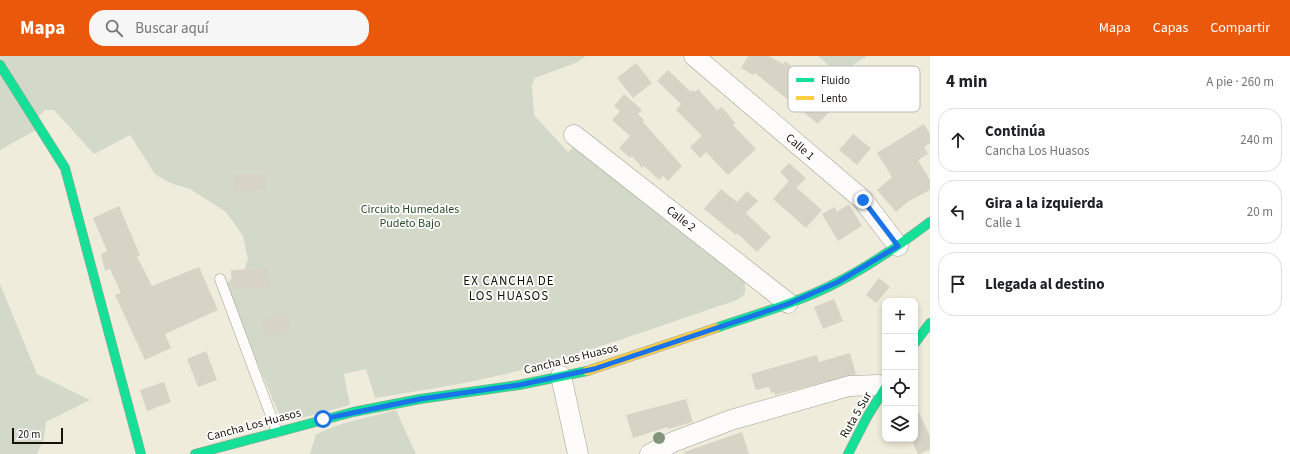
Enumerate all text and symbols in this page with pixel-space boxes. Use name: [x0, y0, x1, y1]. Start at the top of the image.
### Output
search box: [89, 10, 369, 46]
text: Mapa: [20, 15, 65, 42]
icon: search: [103, 17, 125, 39]
text: Buscar aquí: [135, 18, 209, 39]
text: Mapa: [1099, 18, 1131, 38]
text: Capas: [1153, 18, 1188, 38]
text: Compartir: [1210, 18, 1270, 38]
legend: [788, 66, 920, 112]
text: 4 min: [946, 70, 987, 94]
text: Fluido: [821, 73, 850, 88]
text: A pie · 260 m: [1206, 73, 1274, 91]
text: Lento: [821, 91, 847, 106]
text: Continúa: [985, 121, 1046, 142]
icon: ahead: [947, 129, 969, 151]
street label: Calle 1: [782, 130, 818, 164]
text: 240 m: [1240, 131, 1273, 149]
text: Cancha Los Huasos: [985, 142, 1089, 160]
route end: [854, 191, 872, 209]
text: Gira a la izquierda: [985, 193, 1104, 214]
park label: Circuito Humedales Pudeto Bajo: [361, 201, 459, 232]
icon: left: [947, 201, 969, 223]
street label: Calle 2: [663, 202, 699, 236]
text: 20 m: [1247, 203, 1273, 221]
text: Calle 1: [985, 214, 1021, 232]
district label: EX CANCHA DE LOS HUASOS: [463, 272, 555, 305]
icon: arrive: [947, 273, 969, 295]
text: Llegada al destino: [985, 274, 1105, 295]
map controls: [882, 298, 918, 442]
button: +: [882, 298, 918, 334]
button: −: [882, 334, 918, 370]
street label: Cancha Los Huasos: [522, 339, 620, 379]
button: locate: [882, 370, 918, 406]
street label: Ruta 5 Sur: [836, 388, 877, 441]
street label: Cancha Los Huasos: [205, 404, 303, 446]
button: layers: [882, 406, 918, 442]
route start: [314, 410, 332, 428]
scale bar: [12, 426, 63, 445]
text: 20 m: [18, 427, 40, 442]

